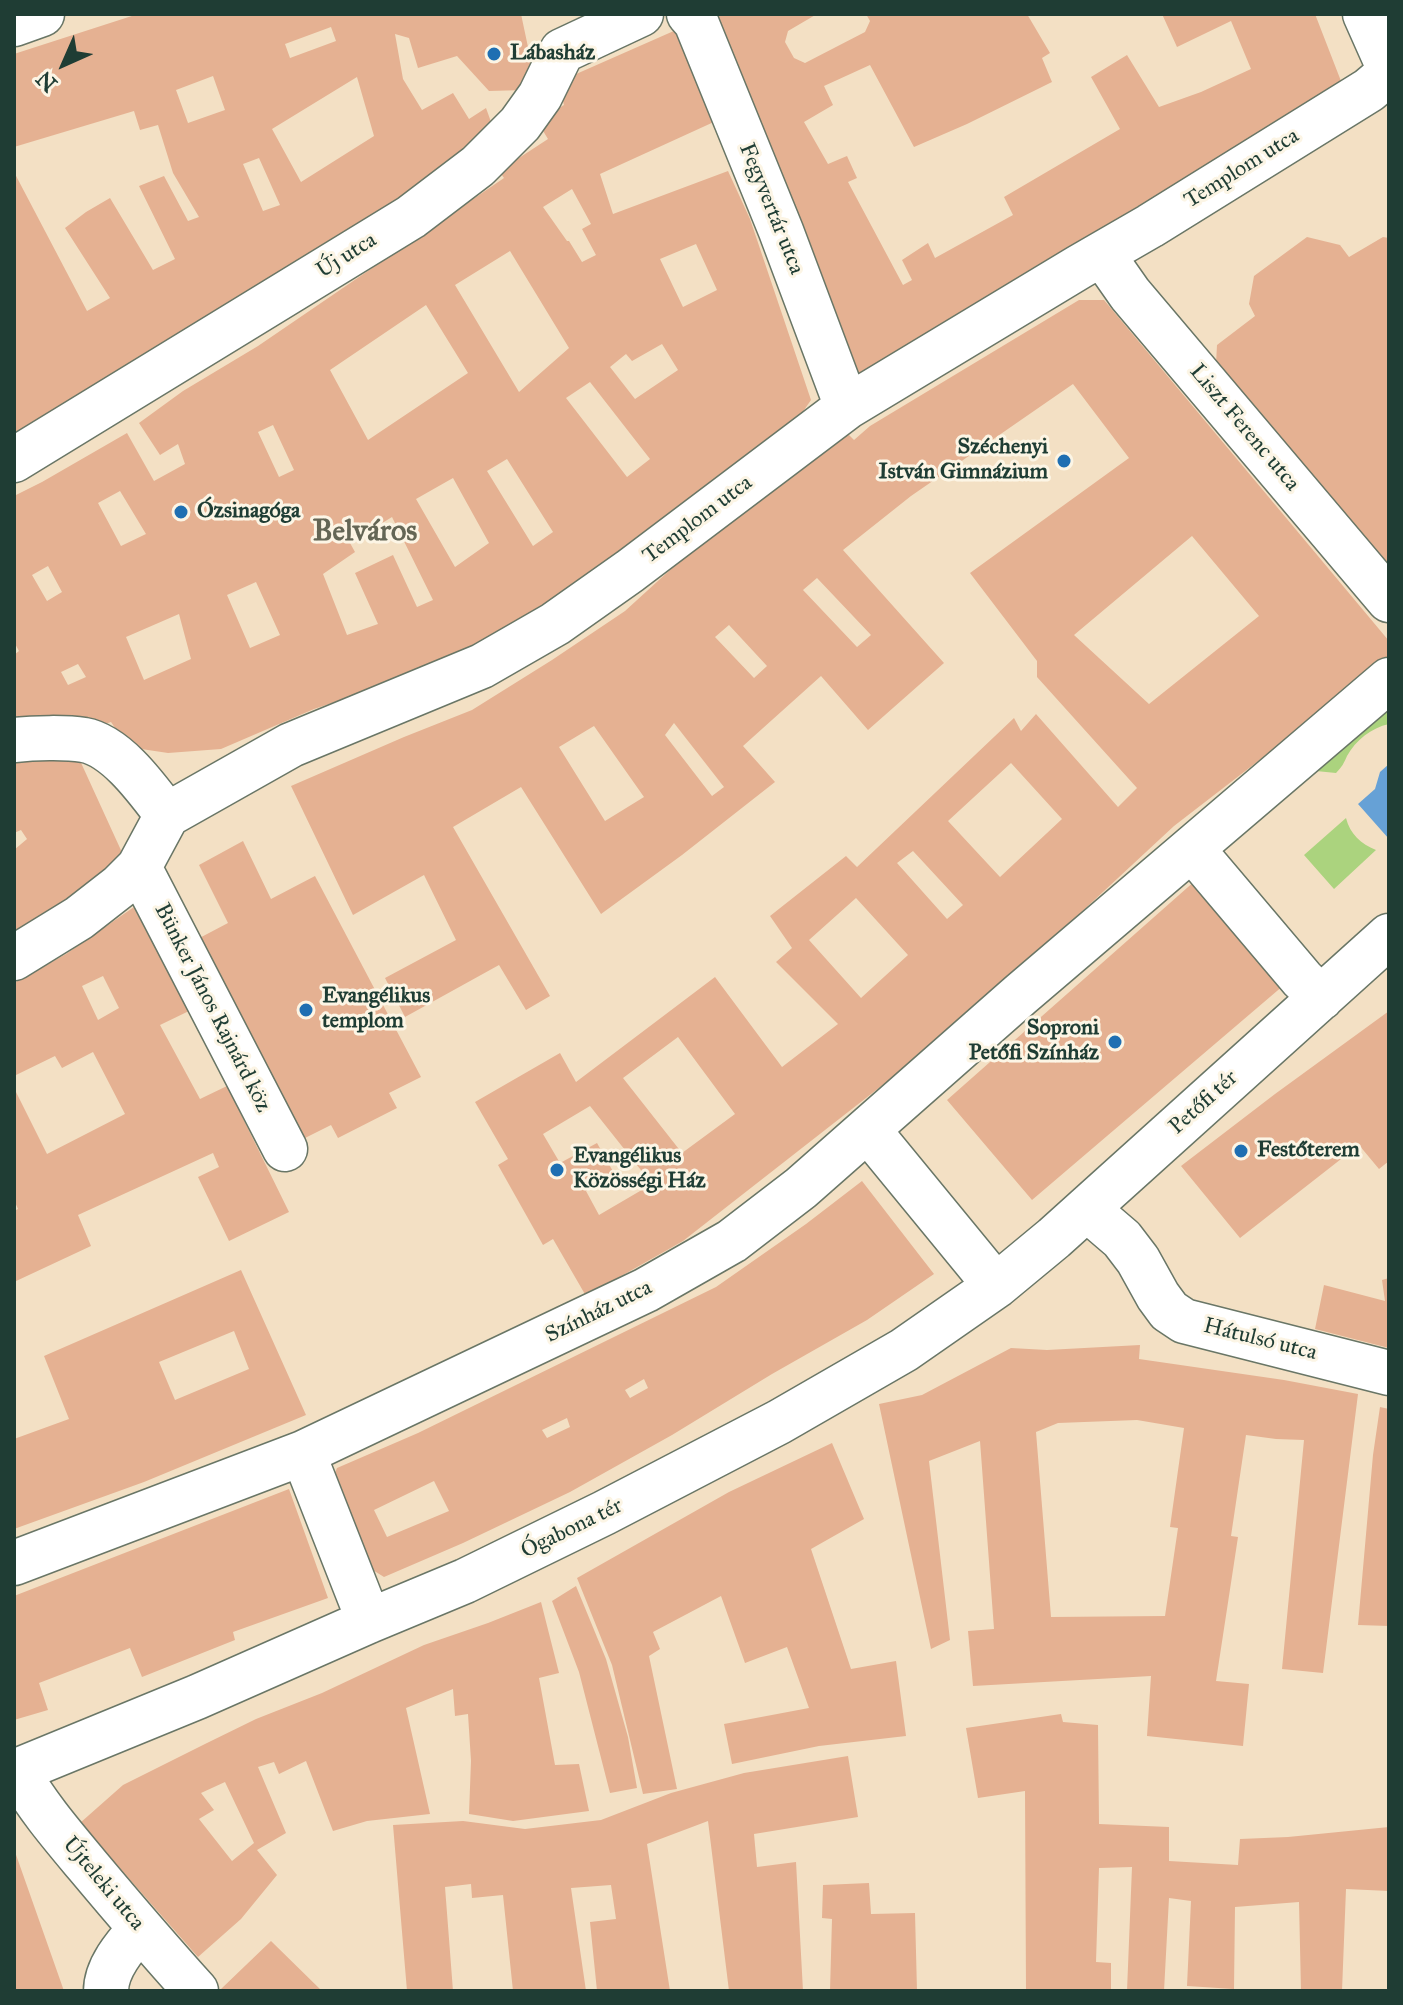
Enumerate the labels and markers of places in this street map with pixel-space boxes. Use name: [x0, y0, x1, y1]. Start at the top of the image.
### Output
place label: Lábasház: [510, 41, 595, 67]
marker: Lábasház: [485, 45, 503, 63]
place label: Széchenyi István Gimnázium: [878, 435, 1048, 486]
marker: Széchenyi István Gimnázium: [1055, 452, 1073, 470]
place label: Ózsinagóga: [197, 499, 300, 525]
marker: Ózsinagóga: [172, 503, 190, 521]
place label: Evangélikus templom: [322, 984, 430, 1036]
marker: Evangélikus templom: [297, 1001, 315, 1019]
place label: Soproni Petőfi Színház: [969, 1016, 1099, 1068]
marker: Soproni Petőfi Színház: [1106, 1033, 1124, 1051]
place label: Festőterem: [1257, 1138, 1360, 1164]
marker: Festőterem: [1232, 1142, 1250, 1160]
place label: Evangélikus Közösségi Ház: [573, 1144, 706, 1196]
marker: Evangélikus Közösségi Ház: [548, 1161, 566, 1179]

